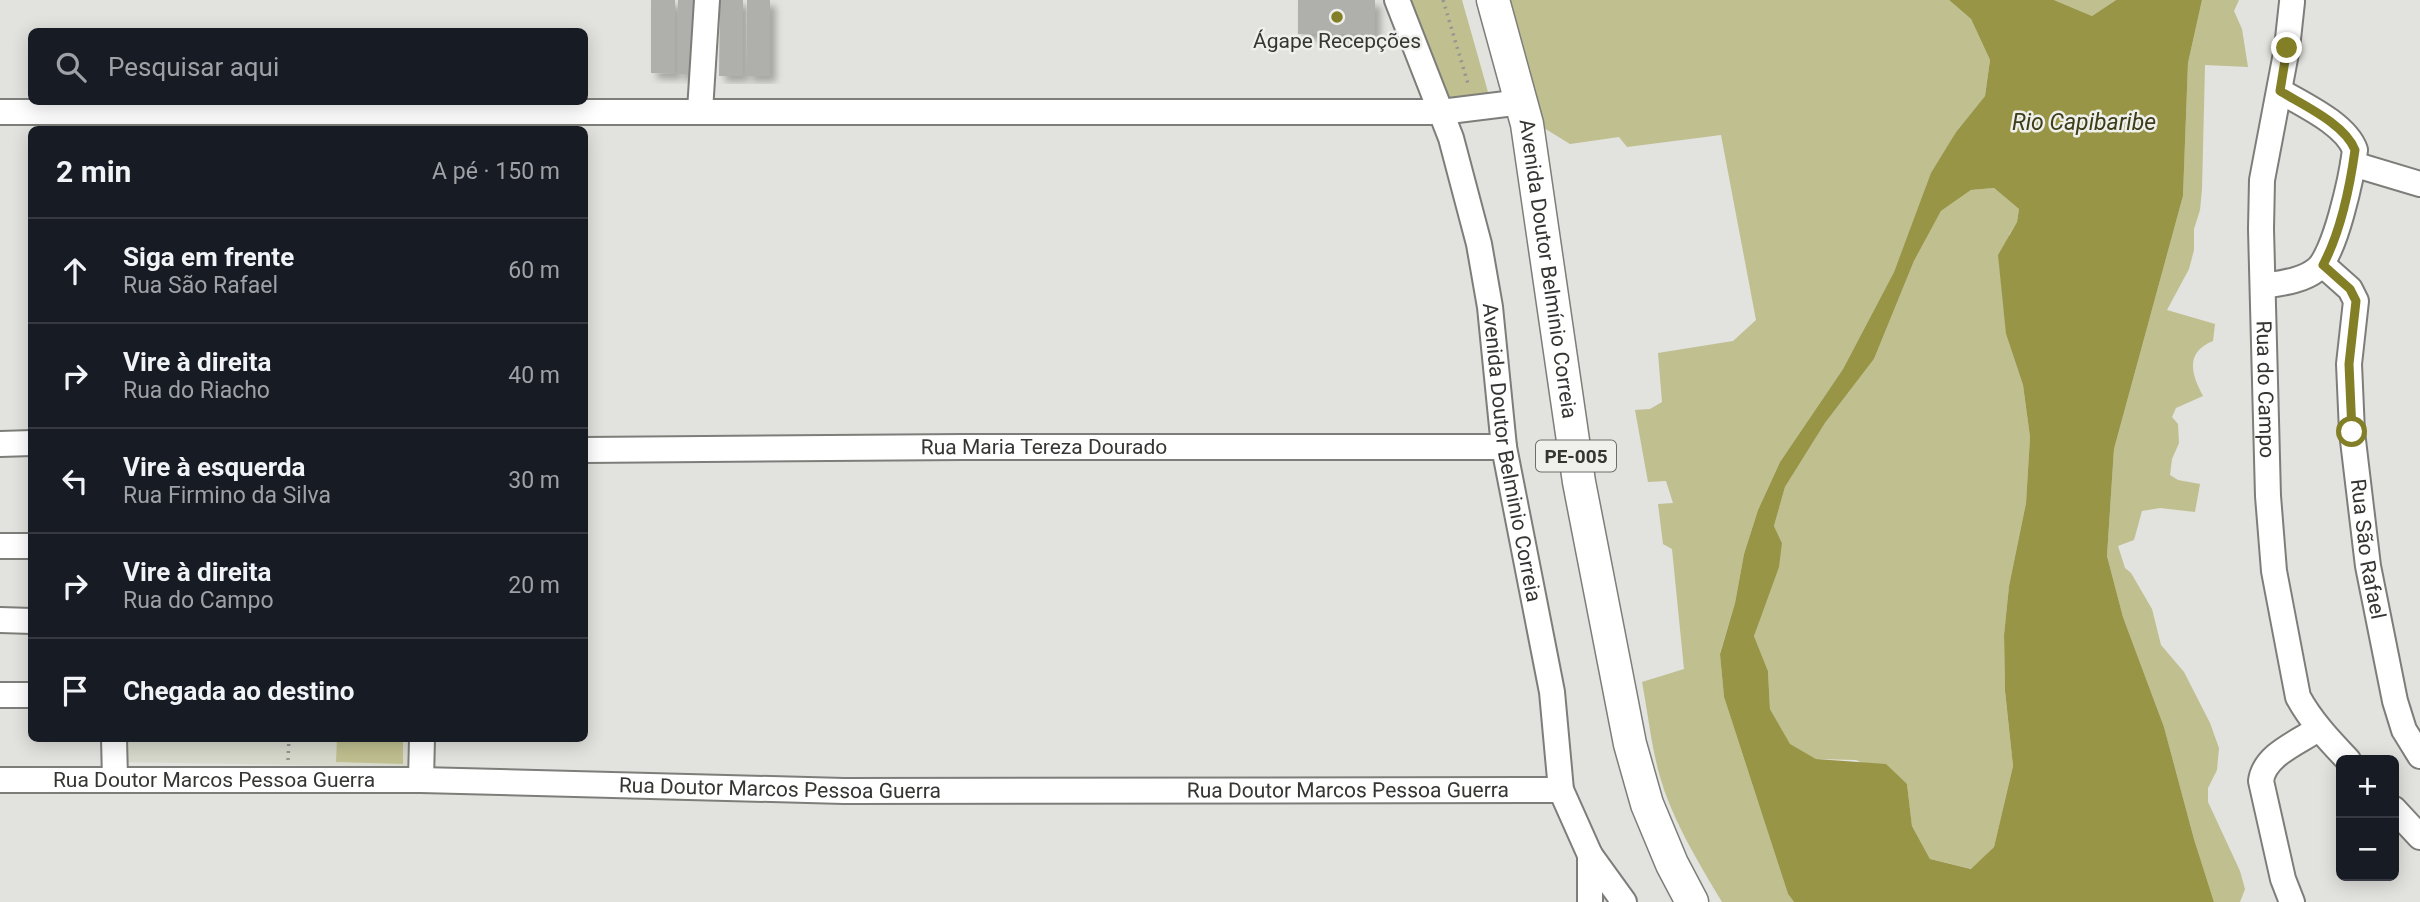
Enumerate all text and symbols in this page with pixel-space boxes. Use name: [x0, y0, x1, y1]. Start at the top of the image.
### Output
marker: Ágape Recepções: [1329, 9, 1345, 25]
search box: [28, 28, 588, 105]
place label: Ágape Recepções: [1253, 29, 1421, 53]
route end: [2271, 32, 2302, 63]
icon: search: [52, 48, 90, 86]
text: Pesquisar aqui: [108, 52, 279, 82]
water label: Rio Capibaribe: [2012, 109, 2156, 136]
street label: Avenida Doutor Belmínio Correia: [1514, 118, 1582, 420]
text: 2 min: [56, 154, 131, 189]
text: A pé · 150 m: [432, 158, 560, 185]
text: Siga em frente: [123, 242, 294, 272]
icon: ahead: [56, 252, 94, 290]
text: 60 m: [508, 257, 560, 284]
text: Rua São Rafael: [123, 272, 278, 299]
street label: Avenida Doutor Belminio Correia: [1478, 302, 1546, 604]
street label: Rua do Campo: [2251, 320, 2279, 458]
text: Vire à direita: [123, 347, 271, 377]
icon: right: [56, 357, 94, 395]
text: 40 m: [508, 362, 560, 389]
text: Rua do Riacho: [123, 377, 270, 404]
route start: [2336, 416, 2367, 447]
street label: Rua Maria Tereza Dourado: [921, 435, 1167, 459]
road number: PE-005: [1536, 440, 1616, 471]
text: Vire à esquerda: [123, 452, 306, 482]
icon: left: [56, 462, 94, 500]
text: 30 m: [508, 467, 560, 494]
street label: Rua São Rafael: [2346, 477, 2390, 621]
text: Rua Firmino da Silva: [123, 482, 331, 509]
text: Vire à direita: [123, 557, 271, 587]
icon: right: [56, 567, 94, 605]
text: 20 m: [508, 572, 560, 599]
text: Rua do Campo: [123, 587, 274, 614]
icon: arrive: [56, 672, 94, 710]
text: Chegada ao destino: [123, 676, 354, 706]
map controls: [2336, 755, 2399, 881]
button: +: [2336, 755, 2399, 818]
street label: Rua Doutor Marcos Pessoa Guerra: [53, 768, 375, 792]
street label: Rua Doutor Marcos Pessoa Guerra: [619, 773, 941, 803]
street label: Rua Doutor Marcos Pessoa Guerra: [1187, 778, 1509, 803]
button: −: [2336, 818, 2399, 881]

